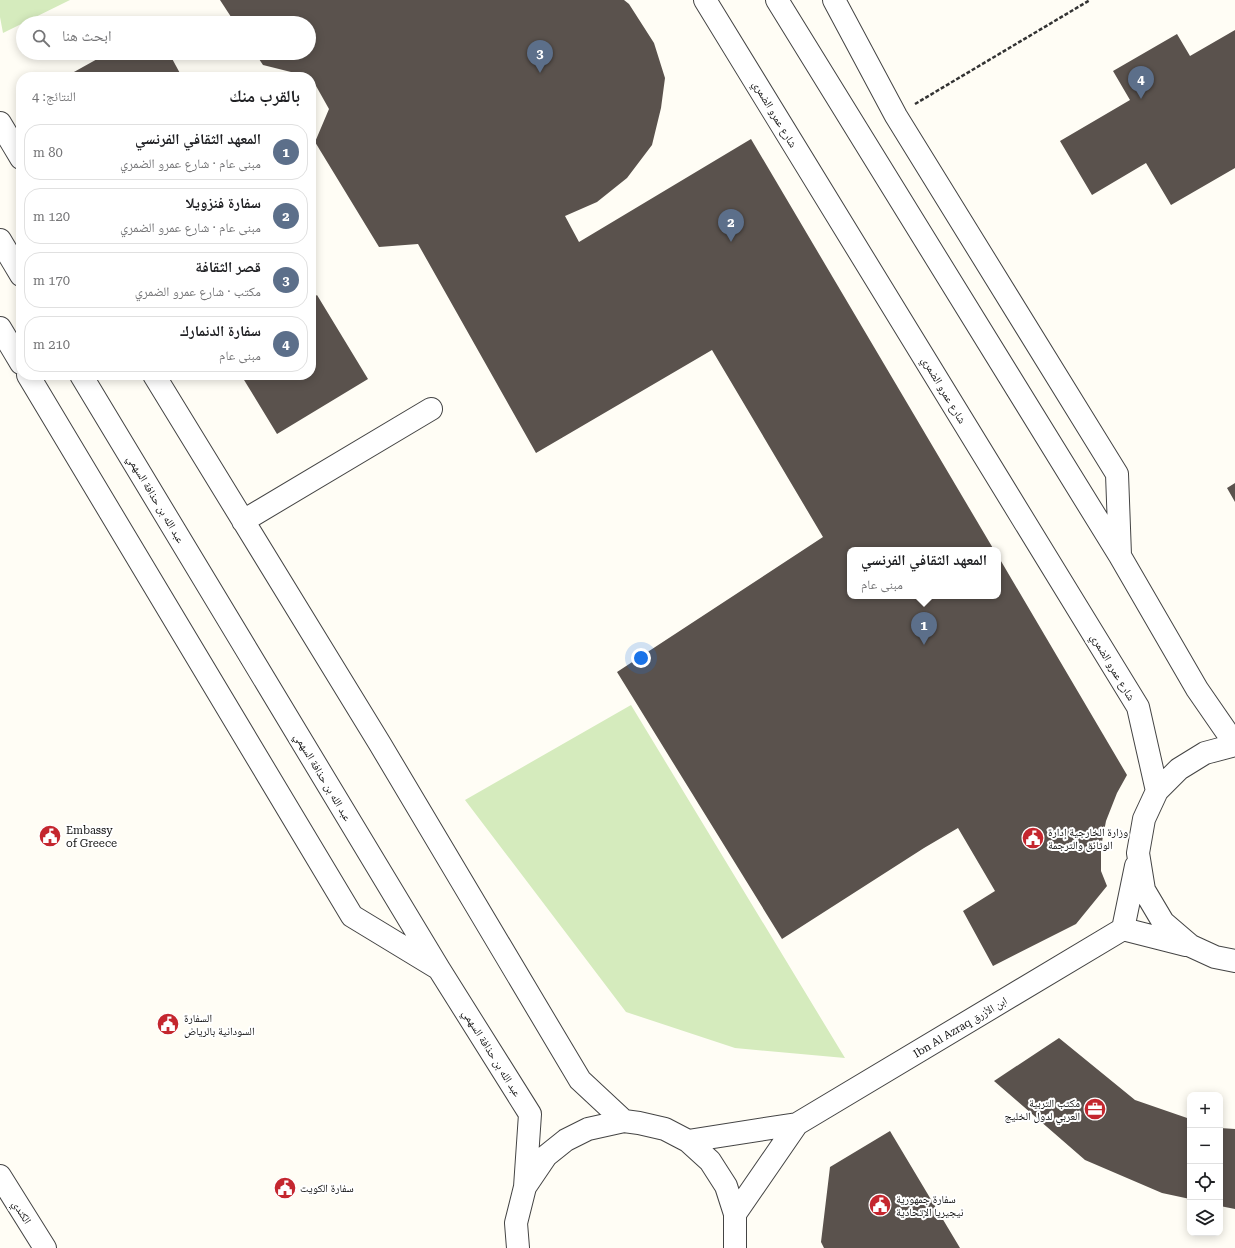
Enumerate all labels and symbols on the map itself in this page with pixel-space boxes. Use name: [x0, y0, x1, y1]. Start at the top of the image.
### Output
pin: 3: [527, 40, 553, 73]
pin: 4: [1128, 66, 1154, 99]
street label: شارع عمرو الضمري: [748, 79, 800, 151]
pin: 2: [718, 209, 744, 242]
street label: شارع عمرو الضمري: [917, 355, 969, 427]
street label: عبد الله بن حذافة السهمي: [123, 453, 187, 547]
pin: 1: [911, 612, 937, 645]
street label: شارع عمرو الضمري: [1086, 632, 1138, 704]
your location: [631, 648, 651, 668]
street label: عبد الله بن حذافة السهمي: [290, 731, 354, 825]
public building icon: Embassy of Greece: [37, 823, 63, 849]
place label: Embassy of Greece: [66, 824, 117, 850]
public building icon: وزارة الخارجية إدارة الوثائق والترجمة: [1020, 825, 1046, 851]
place label: وزارة الخارجية إدارة الوثائق والترجمة: [1048, 826, 1128, 852]
street label: Ibn Al Azraq ابن الأزرق: [911, 994, 1009, 1061]
street label: عبد الله بن حذافة السهمي: [458, 1007, 524, 1100]
public building icon: السفارة السودانية بالرياض: [155, 1011, 181, 1037]
place label: السفارة السودانية بالرياض: [184, 1012, 255, 1038]
office icon: مكتب التربية العربي لدول الخليج: [1082, 1096, 1108, 1122]
place label: مكتب التربية العربي لدول الخليج: [1004, 1097, 1080, 1125]
public building icon: سفارة الكويت: [272, 1175, 298, 1201]
place label: سفارة الكويت: [300, 1182, 354, 1195]
public building icon: سفارة جمهورية نيجيريا الإتحادية: [867, 1192, 893, 1218]
place label: سفارة جمهورية نيجيريا الإتحادية: [896, 1193, 964, 1219]
street label: الكندي: [8, 1198, 34, 1227]

